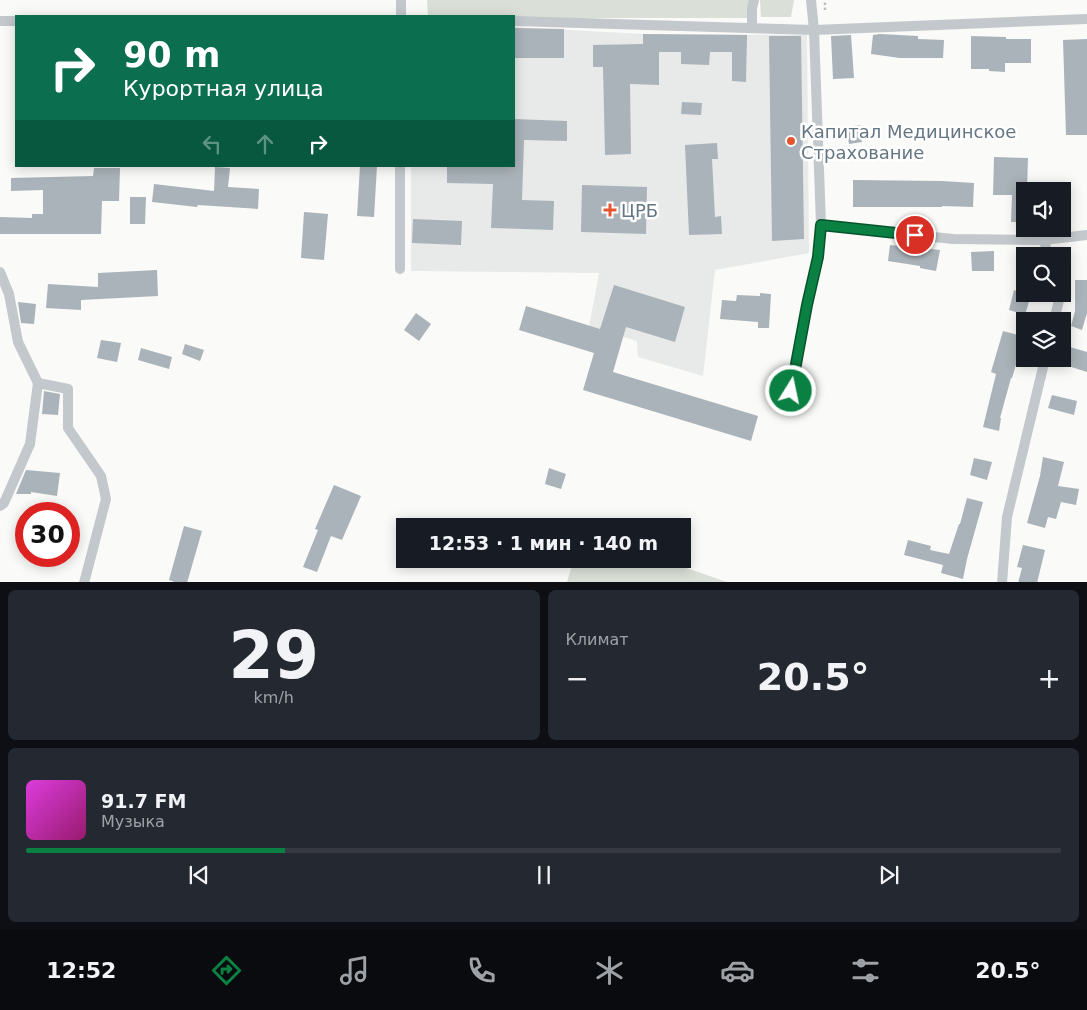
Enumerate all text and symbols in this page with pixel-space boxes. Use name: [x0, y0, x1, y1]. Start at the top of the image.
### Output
icon: right: [40, 35, 105, 100]
text: 90 m: [123, 35, 220, 75]
text: Курортная улица: [123, 76, 324, 101]
place label: Капитал Медицинское Страхование: [801, 121, 1016, 163]
icon: left: [198, 130, 226, 158]
icon: ahead: [251, 130, 279, 158]
icon: right: [304, 130, 332, 158]
marker: Капитал Медицинское Страхование: [785, 135, 797, 147]
map controls: [1016, 182, 1071, 367]
button: sound: [1016, 182, 1071, 237]
place label: ЦРБ: [621, 200, 658, 221]
marker: ЦРБ: [603, 203, 617, 217]
pin: [894, 214, 936, 256]
icon: arrive: [901, 221, 929, 249]
button: search: [1016, 247, 1071, 302]
button: layers: [1016, 312, 1071, 367]
position arrow: [764, 364, 816, 416]
speed limit sign: 30: [15, 502, 80, 567]
text: 12:53 · 1 мин · 140 m: [429, 532, 658, 554]
text: 29: [229, 618, 319, 693]
text: Климат: [566, 630, 629, 649]
text: 20.5°: [757, 655, 870, 699]
text: −: [566, 662, 589, 695]
text: +: [1038, 662, 1061, 695]
text: km/h: [254, 688, 294, 707]
text: 91.7 FM: [101, 790, 186, 812]
text: Музыка: [101, 812, 165, 831]
icon: previous: [185, 861, 213, 889]
icon: pause: [530, 861, 558, 889]
icon: next: [875, 861, 903, 889]
icon: directions: [209, 953, 244, 988]
icon: music: [337, 953, 372, 988]
icon: phone: [464, 953, 499, 988]
icon: climate: [592, 953, 627, 988]
icon: car: [720, 953, 755, 988]
icon: filters: [848, 953, 883, 988]
text: 12:52: [46, 958, 116, 983]
text: 20.5°: [975, 958, 1041, 983]

